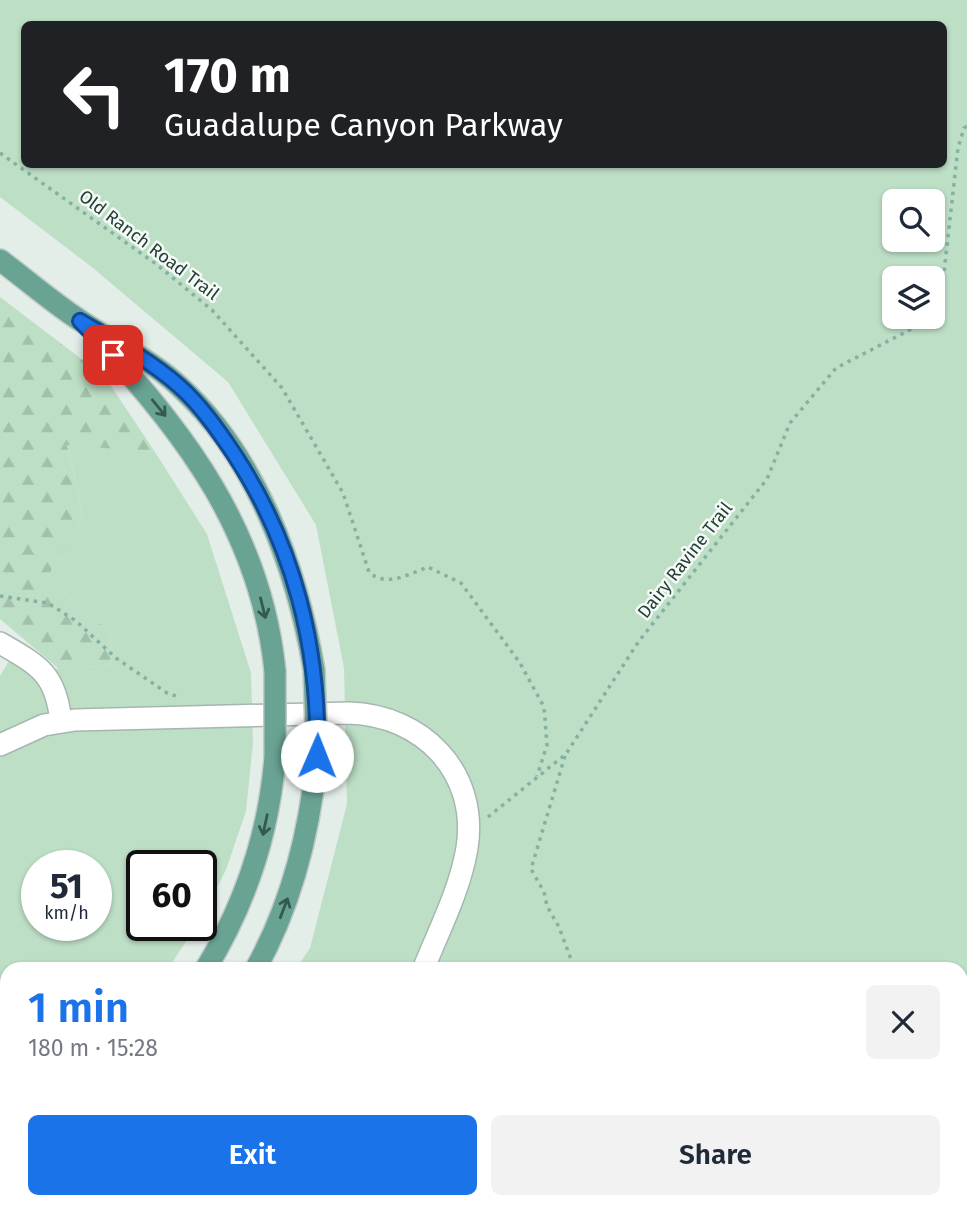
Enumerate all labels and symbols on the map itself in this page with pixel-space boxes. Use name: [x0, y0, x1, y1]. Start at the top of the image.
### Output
street label: Old Ranch Road Trail: [75, 185, 223, 305]
pin: [83, 325, 143, 385]
one-way arrow: [151, 398, 166, 416]
street label: Dairy Ravine Trail: [633, 498, 737, 622]
one-way arrow: [257, 596, 270, 618]
position arrow: [280, 719, 354, 793]
one-way arrow: [257, 813, 271, 836]
speed limit sign: 60: [126, 850, 217, 941]
one-way arrow: [278, 897, 291, 919]

